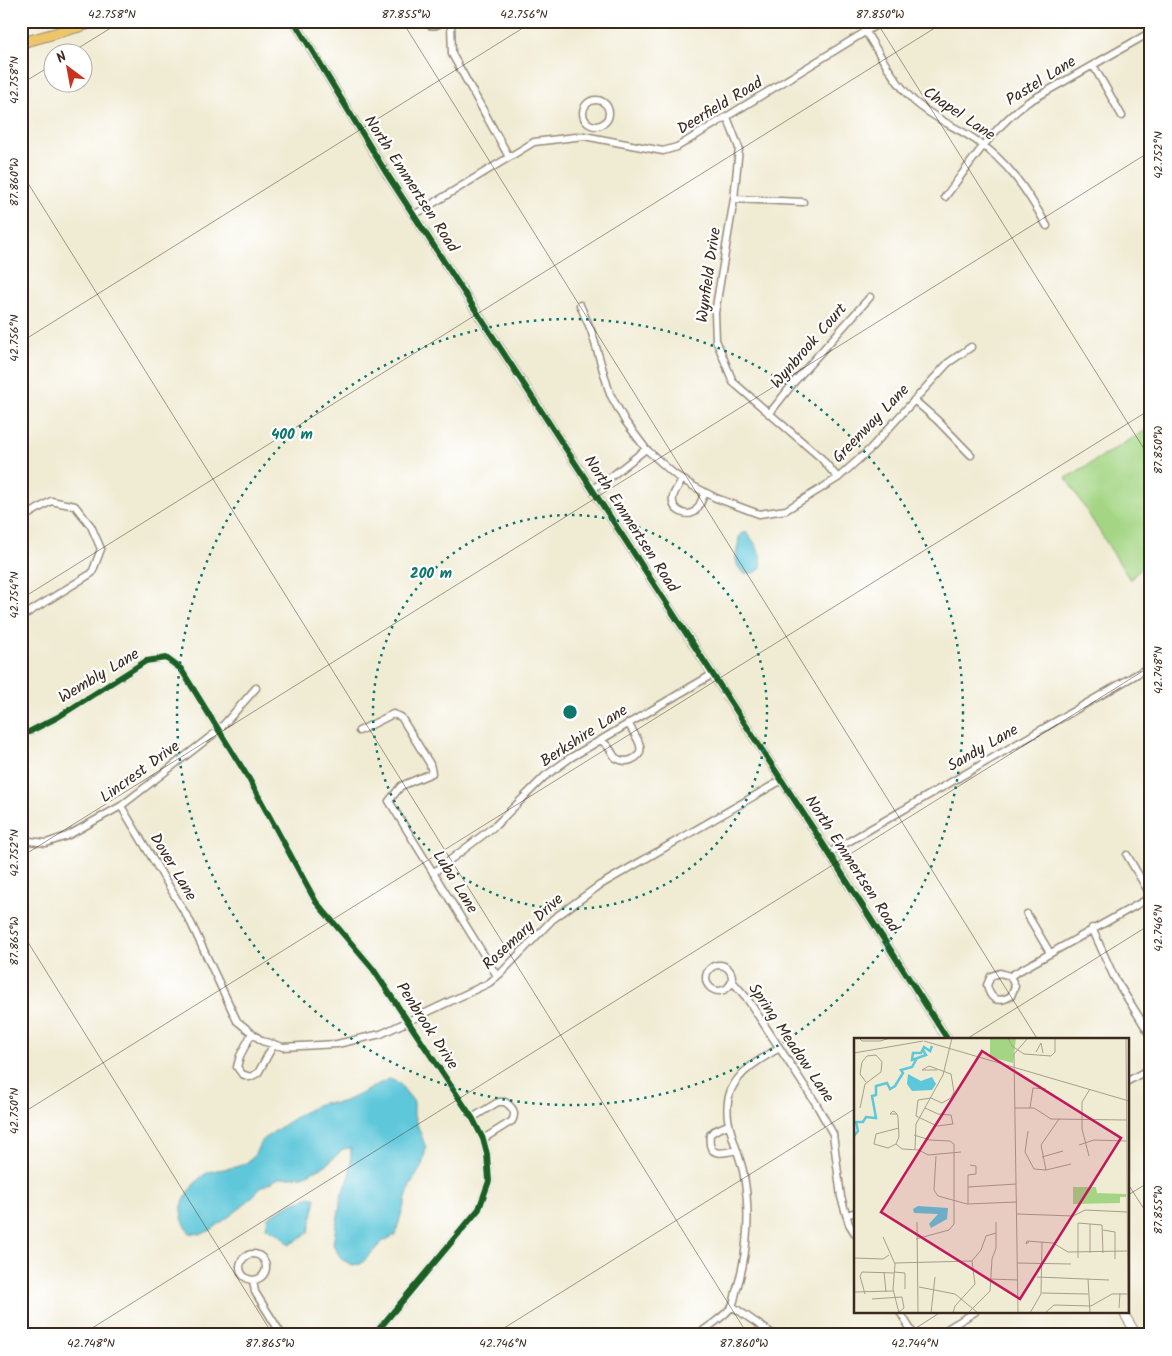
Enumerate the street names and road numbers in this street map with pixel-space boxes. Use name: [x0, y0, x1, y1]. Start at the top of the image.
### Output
street label: Pastel Lane: [1001, 50, 1081, 112]
street label: Deerfield Road: [672, 70, 768, 141]
street label: Chapel Lane: [918, 80, 1000, 148]
street label: North Emmertsen Road: [357, 110, 465, 258]
street label: Wynfield Drive: [690, 226, 728, 324]
street label: Wynbrook Court: [765, 297, 854, 394]
street label: Greenway Lane: [827, 379, 915, 469]
street label: North Emmertsen Road: [577, 450, 685, 598]
street label: Wembly Lane: [54, 642, 144, 710]
street label: Berkshire Lane: [535, 698, 633, 774]
street label: Sandy Lane: [943, 718, 1023, 778]
street label: Lincrest Drive: [95, 734, 185, 810]
street label: North Emmertsen Road: [798, 790, 906, 938]
street label: Dover Lane: [143, 828, 203, 906]
street label: Luba Lane: [426, 845, 484, 919]
street label: Rosemary Drive: [477, 888, 569, 976]
street label: Penbrook Drive: [389, 977, 465, 1075]
street label: Spring Meadow Lane: [742, 978, 840, 1108]

